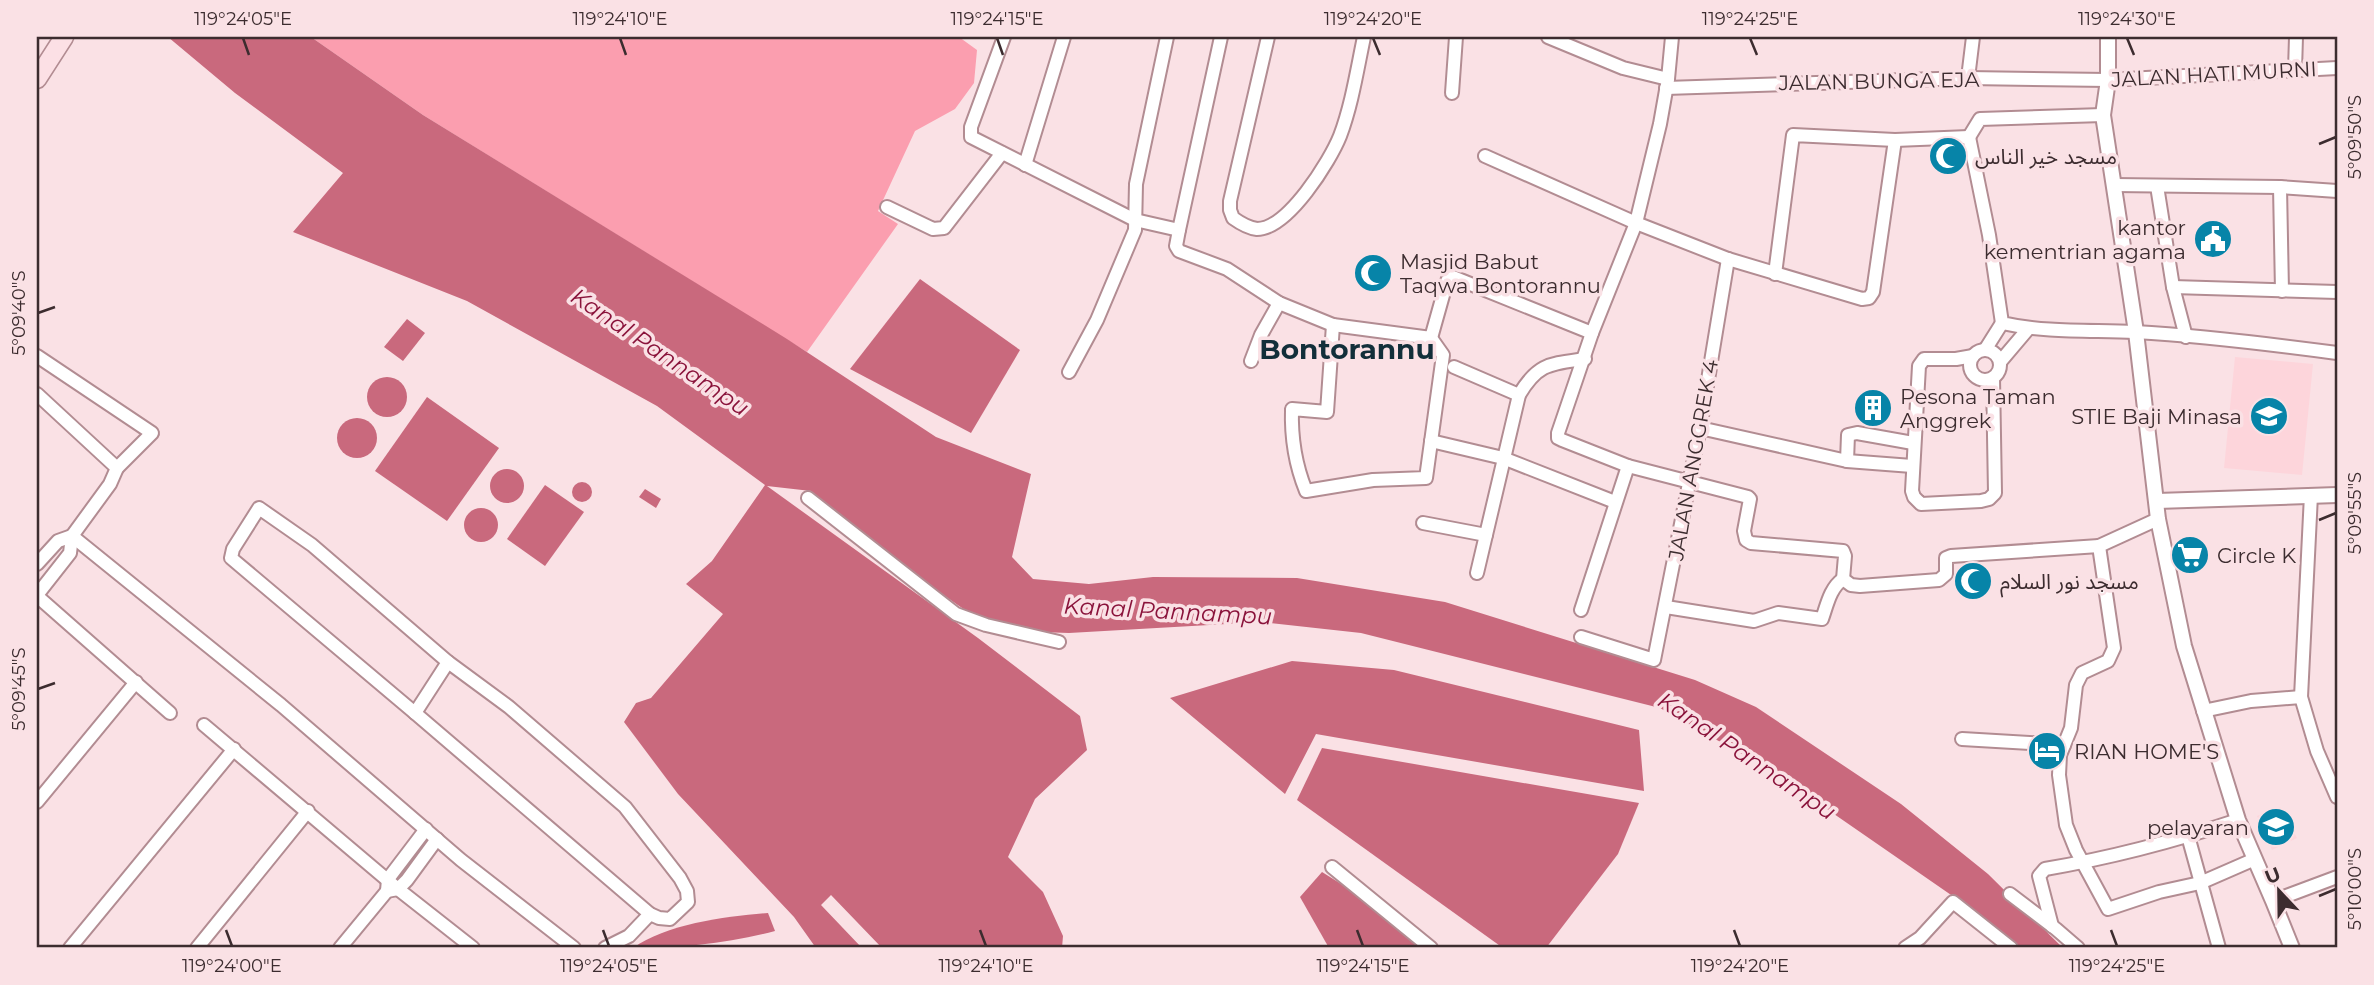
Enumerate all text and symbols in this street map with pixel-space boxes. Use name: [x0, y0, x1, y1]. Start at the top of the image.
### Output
text: 119°24'05"E: [194, 8, 292, 30]
text: 119°24'10"E: [572, 8, 668, 30]
text: 119°24'15"E: [950, 8, 1044, 30]
text: 119°24'20"E: [1324, 8, 1422, 30]
text: 119°24'25"E: [1702, 8, 1798, 30]
text: 119°24'30"E: [2078, 8, 2176, 30]
street label: JALAN HATI MURNI: [2110, 56, 2317, 92]
street label: JALAN BUNGA EJA: [1777, 67, 1981, 95]
text: 5°09'50"S: [2344, 95, 2366, 179]
mosque icon: مسجد خير الناس: [1927, 135, 1969, 177]
place label: مسجد خير الناس: [1975, 144, 2117, 169]
place label: kantor kementrian agama: [1984, 215, 2186, 264]
public building icon: kantor kementrian agama: [2192, 218, 2234, 260]
place label: Masjid Babut Taqwa Bontorannu: [1400, 249, 1601, 298]
mosque icon: Masjid Babut Taqwa Bontorannu: [1352, 252, 1394, 294]
text: 5°09'40"S: [8, 270, 30, 356]
water label: Kanal Pannampu: [566, 282, 754, 422]
district label: Bontorannu: [1259, 332, 1435, 366]
street label: JALAN ANGGREK 4: [1663, 358, 1723, 563]
place label: Pesona Taman Anggrek: [1900, 384, 2056, 433]
building icon: Pesona Taman Anggrek: [1852, 387, 1894, 429]
school or university icon: STIE Baji Minasa: [2248, 395, 2290, 437]
place label: STIE Baji Minasa: [2071, 404, 2242, 429]
text: 5°09'55"S: [2344, 472, 2366, 554]
supermarket icon: Circle K: [2169, 534, 2211, 576]
place label: Circle K: [2217, 543, 2296, 568]
mosque icon: مسجد نور السلام: [1952, 560, 1994, 602]
place label: مسجد نور السلام: [2000, 569, 2139, 598]
water label: Kanal Pannampu: [1063, 592, 1273, 630]
text: 5°09'45"S: [8, 647, 30, 731]
water label: Kanal Pannampu: [1653, 686, 1841, 826]
hotel icon: RIAN HOME'S: [2026, 730, 2068, 772]
place label: RIAN HOME'S: [2074, 739, 2219, 764]
school or university icon: pelayaran: [2255, 806, 2297, 848]
place label: pelayaran: [2147, 815, 2249, 840]
text: 5°10'00"S: [2344, 848, 2366, 930]
north arrow: [2244, 856, 2314, 926]
text: U: [2262, 862, 2284, 889]
text: 119°24'00"E: [182, 955, 282, 977]
text: 119°24'05"E: [560, 955, 658, 977]
text: 119°24'10"E: [938, 955, 1034, 977]
text: 119°24'15"E: [1316, 955, 1410, 977]
text: 119°24'20"E: [1691, 955, 1789, 977]
text: 119°24'25"E: [2069, 955, 2165, 977]

